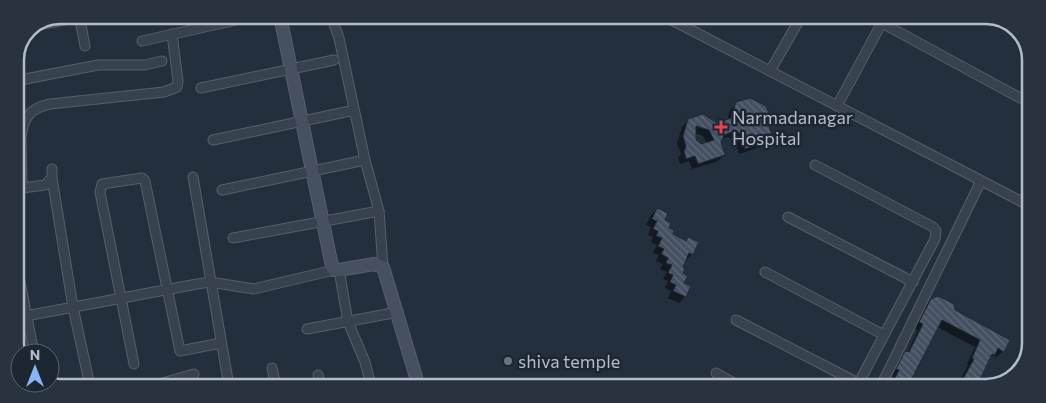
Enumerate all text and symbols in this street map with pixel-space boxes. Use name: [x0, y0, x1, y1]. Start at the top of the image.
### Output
place label: Narmadanagar Hospital: [732, 106, 853, 149]
marker: Narmadanagar Hospital: [714, 120, 728, 134]
north arrow: [10, 343, 60, 393]
text: N: [30, 346, 40, 363]
place label: shiva temple: [518, 350, 620, 372]
marker: shiva temple: [502, 355, 514, 367]

